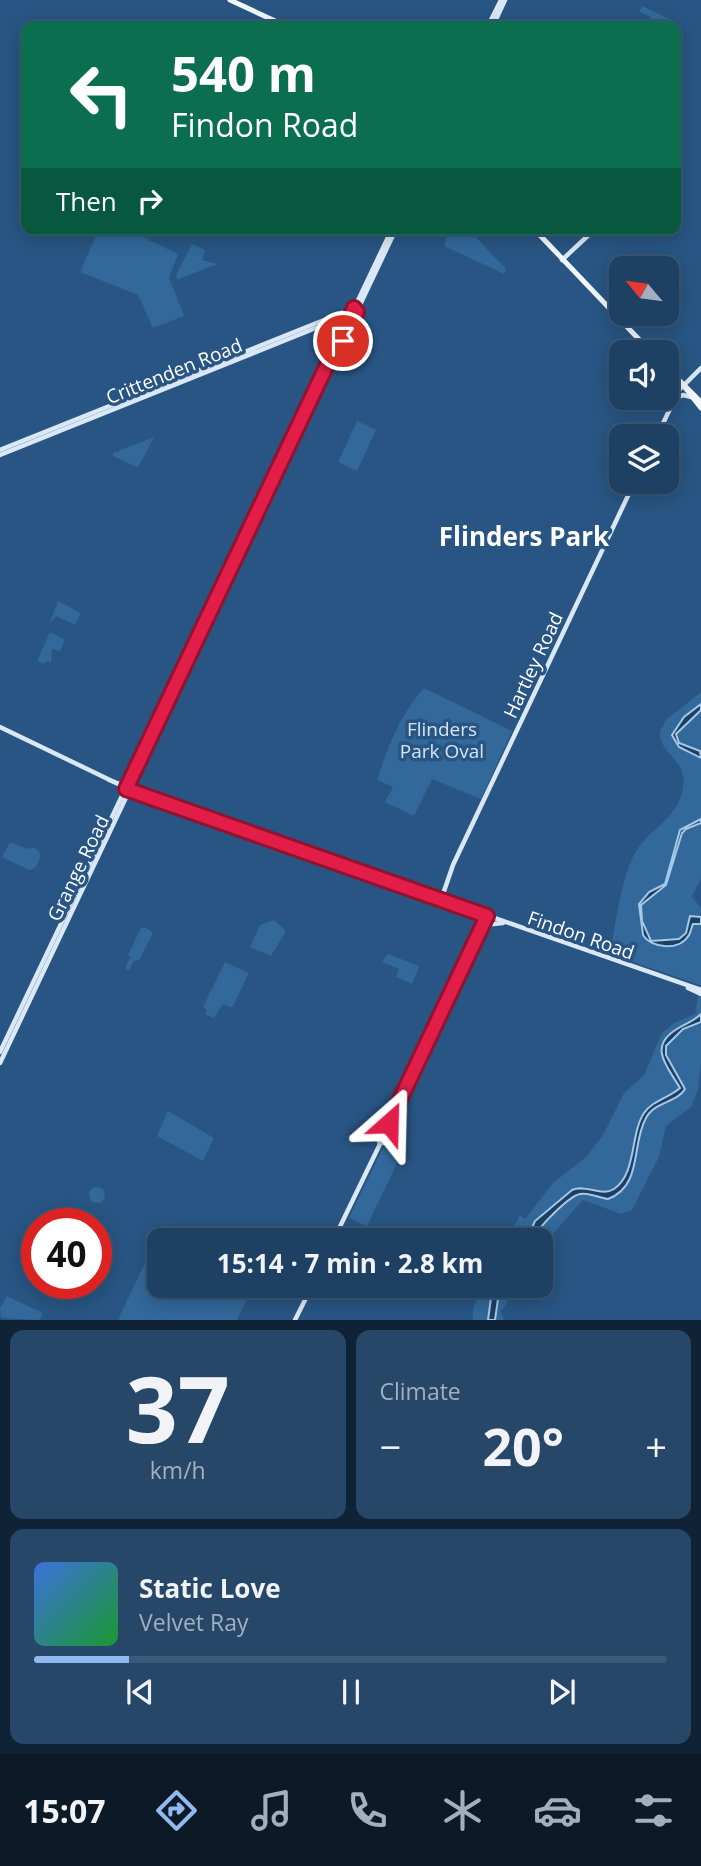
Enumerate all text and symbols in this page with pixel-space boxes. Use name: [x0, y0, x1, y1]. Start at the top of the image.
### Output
text: 540 m: [171, 40, 316, 106]
icon: left: [56, 49, 147, 140]
text: Findon Road: [171, 103, 358, 146]
icon: right: [131, 182, 169, 220]
text: Then: [56, 183, 117, 219]
north arrow: [609, 256, 679, 326]
map controls: [609, 256, 679, 494]
pin: [313, 311, 373, 371]
icon: arrive: [324, 322, 362, 360]
street label: Crittenden Road: [102, 332, 246, 410]
button: sound: [609, 340, 679, 410]
button: layers: [609, 424, 679, 494]
district label: Flinders Park: [439, 518, 610, 554]
street label: Hartley Road: [497, 608, 569, 722]
park label: Flinders Park Oval: [400, 716, 484, 764]
street label: Grange Road: [41, 811, 115, 925]
street label: Findon Road: [524, 905, 638, 965]
position arrow: [352, 1086, 426, 1160]
speed limit sign: 40: [21, 1208, 112, 1299]
text: 15:14 · 7 min · 2.8 km: [217, 1245, 483, 1281]
text: 37: [126, 1346, 230, 1470]
text: Climate: [380, 1375, 461, 1407]
text: 20°: [482, 1410, 564, 1481]
text: −: [380, 1420, 401, 1472]
text: +: [645, 1420, 667, 1472]
text: km/h: [150, 1454, 206, 1486]
text: Static Love: [139, 1570, 281, 1606]
text: Velvet Ray: [139, 1606, 249, 1638]
icon: previous: [121, 1673, 159, 1711]
icon: pause: [332, 1673, 370, 1711]
icon: next: [543, 1673, 581, 1711]
icon: directions: [152, 1786, 201, 1835]
icon: music: [247, 1786, 296, 1835]
icon: phone: [343, 1786, 392, 1835]
icon: climate: [438, 1786, 487, 1835]
icon: car: [533, 1786, 582, 1835]
icon: filters: [629, 1786, 678, 1835]
text: 15:07: [23, 1789, 106, 1832]

